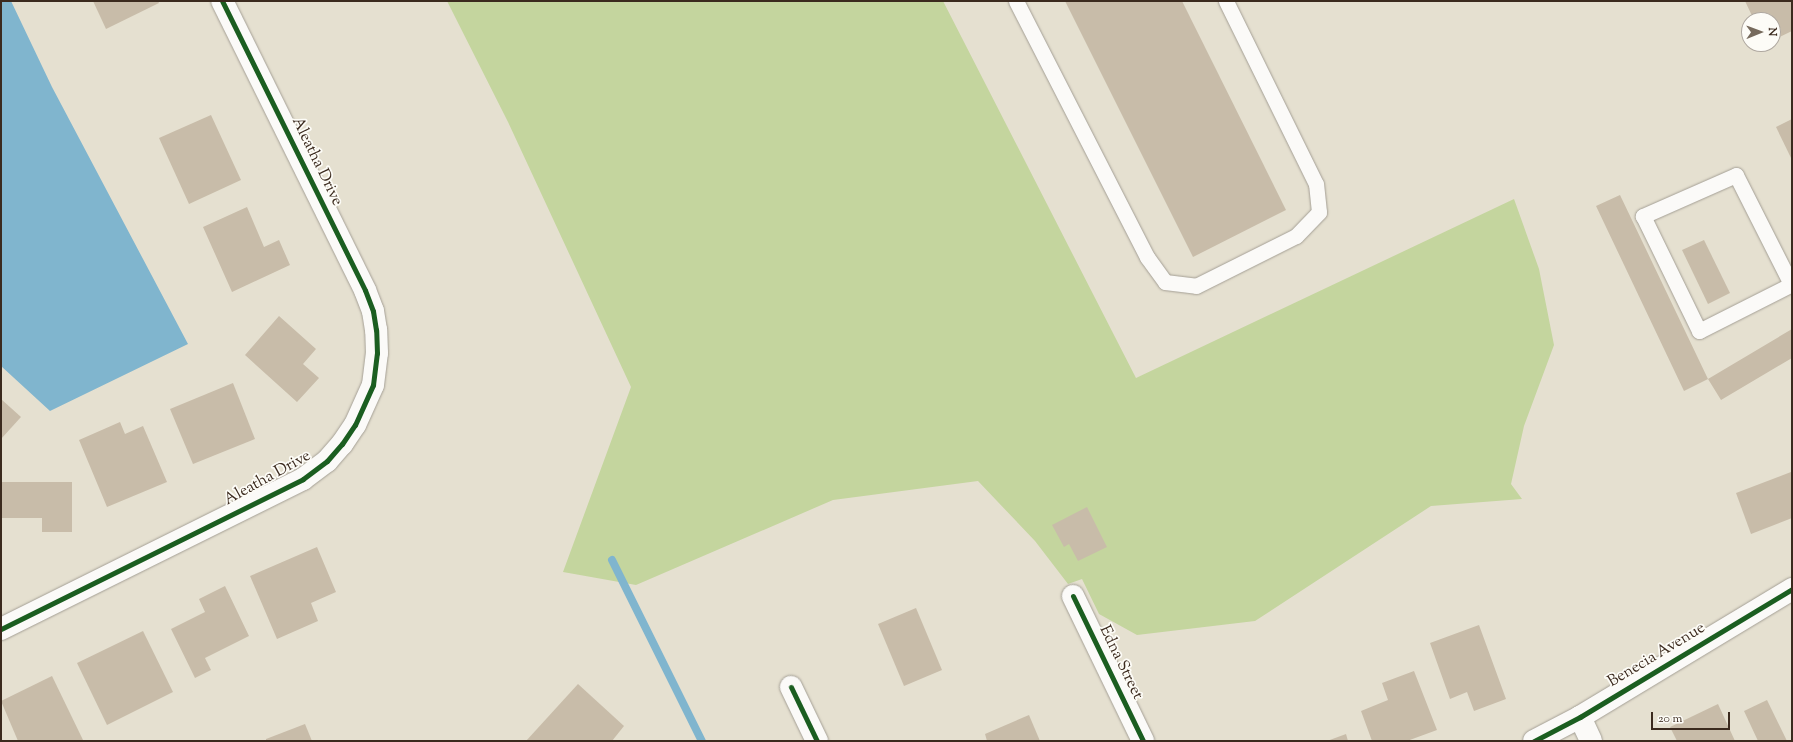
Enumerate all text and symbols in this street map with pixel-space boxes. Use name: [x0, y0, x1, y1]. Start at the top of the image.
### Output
north arrow: [1741, 12, 1781, 52]
text: N: [1764, 27, 1780, 36]
street label: Aleatha Drive: [286, 115, 346, 209]
street label: Aleatha Drive: [221, 447, 315, 511]
street label: Benecia Avenue: [1605, 619, 1709, 693]
street label: Edna Street: [1094, 623, 1146, 703]
scale bar: [1653, 704, 1732, 730]
text: 20 m: [1658, 710, 1682, 728]

